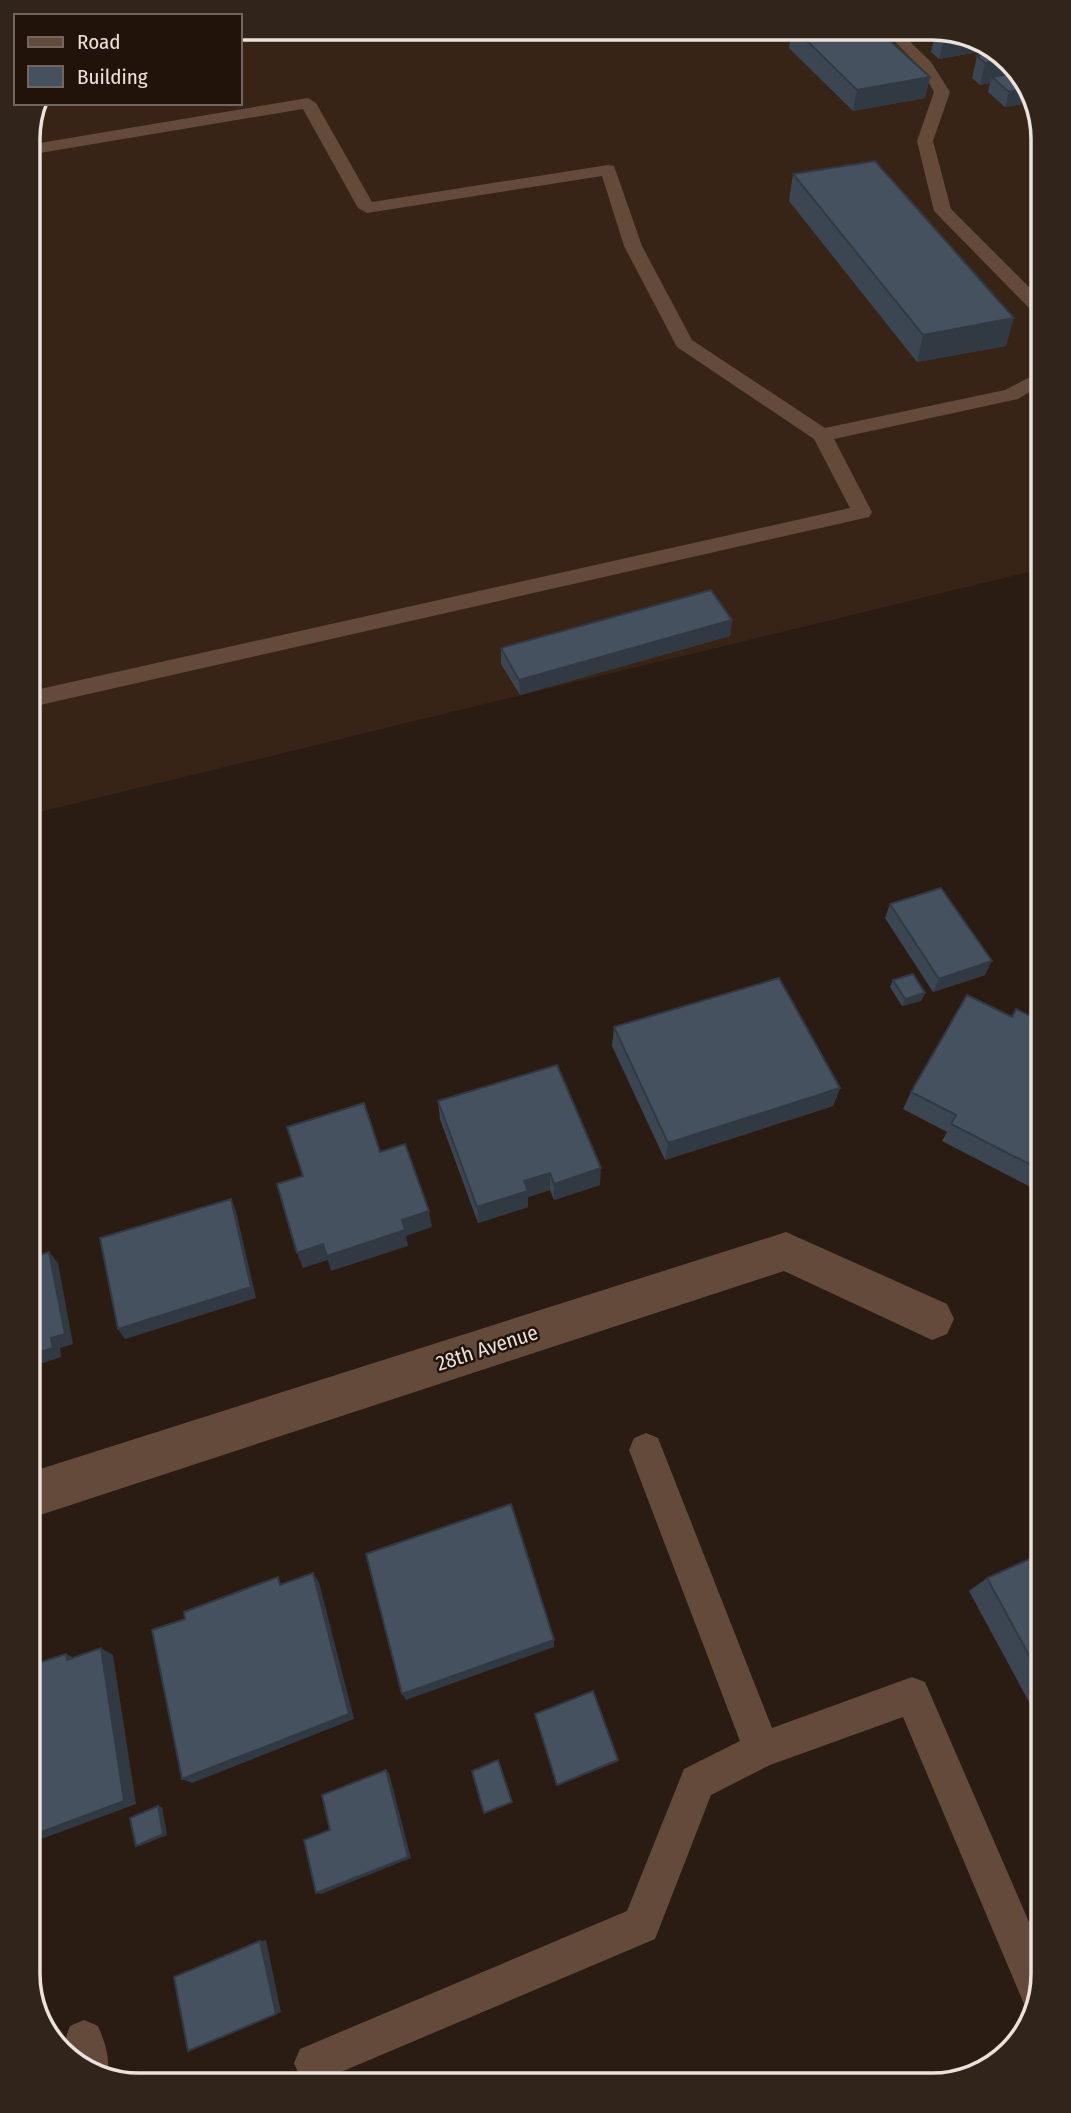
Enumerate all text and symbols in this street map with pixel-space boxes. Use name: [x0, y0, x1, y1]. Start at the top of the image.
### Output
legend: [14, 14, 242, 105]
text: Road: [77, 29, 121, 55]
text: Building: [77, 64, 148, 90]
street label: 28th Avenue: [433, 1319, 541, 1377]

